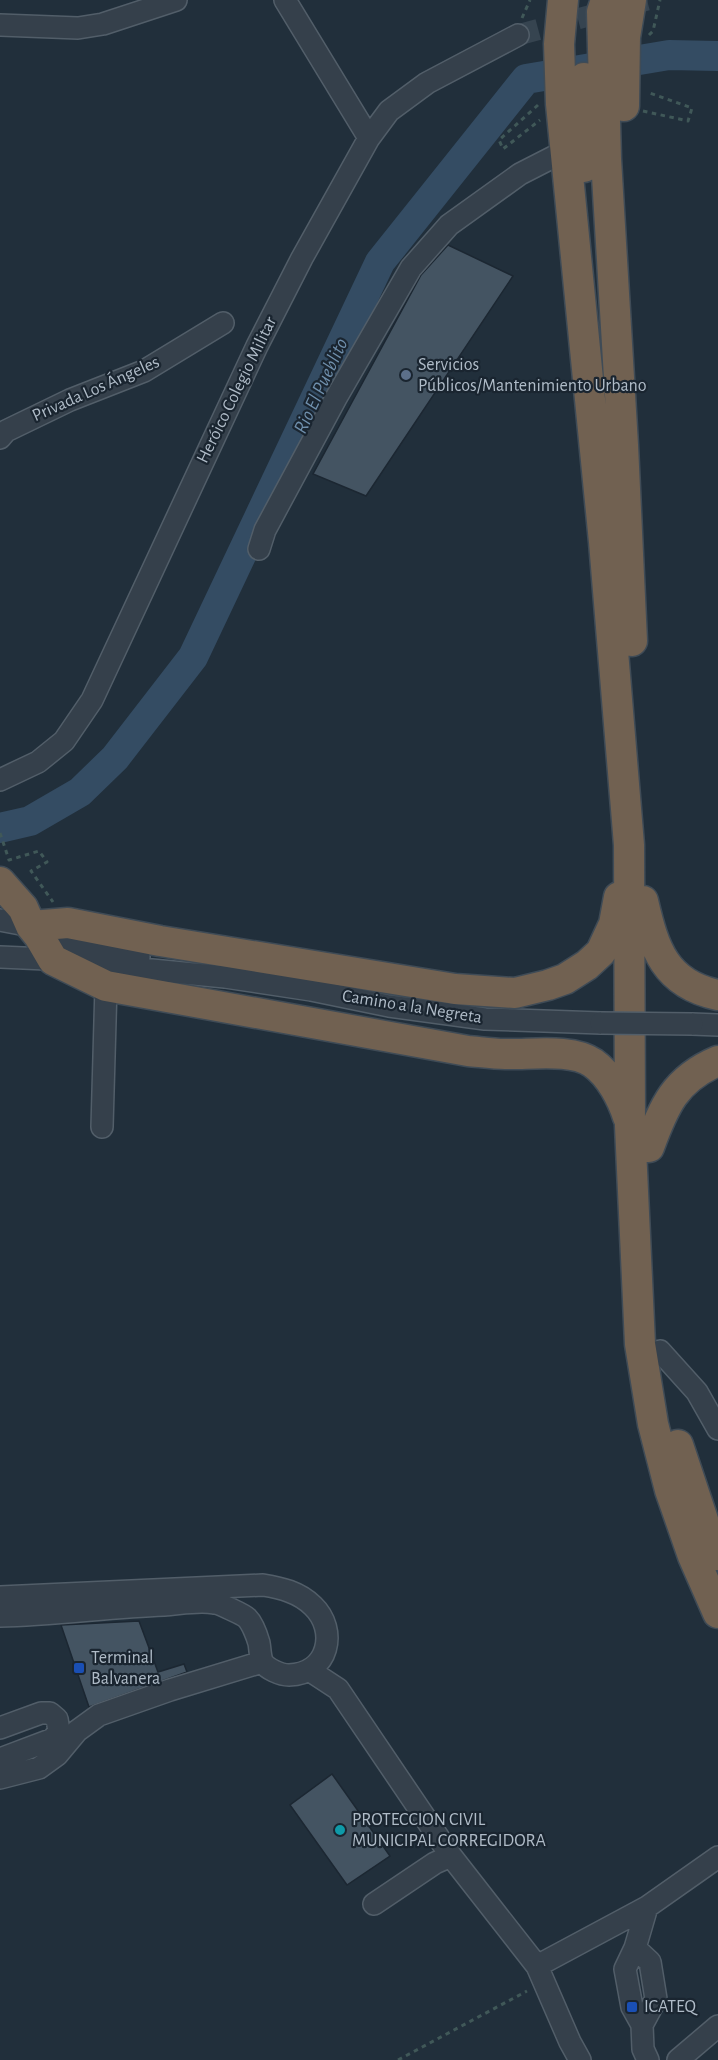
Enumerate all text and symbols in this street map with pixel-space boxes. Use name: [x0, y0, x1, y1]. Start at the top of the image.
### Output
street label: Heróico Colegio Militar: [194, 314, 280, 466]
water label: Rio El Pueblito: [290, 335, 352, 437]
street label: Privada Los Ángeles: [28, 350, 162, 425]
place label: Servicios Públicos/Mantenimiento Urbano: [418, 356, 647, 395]
marker: Servicios Públicos/Mantenimiento Urbano: [399, 368, 413, 382]
street label: Camino a la Negreta: [341, 987, 483, 1027]
place label: Terminal Balvanera: [91, 1649, 160, 1688]
marker: Terminal Balvanera: [72, 1661, 86, 1675]
place label: PROTECCION CIVIL MUNICIPAL CORREGIDORA: [352, 1811, 547, 1850]
marker: PROTECCION CIVIL MUNICIPAL CORREGIDORA: [333, 1823, 347, 1837]
place label: ICATEQ: [644, 1998, 698, 2016]
marker: ICATEQ: [625, 2000, 639, 2014]

